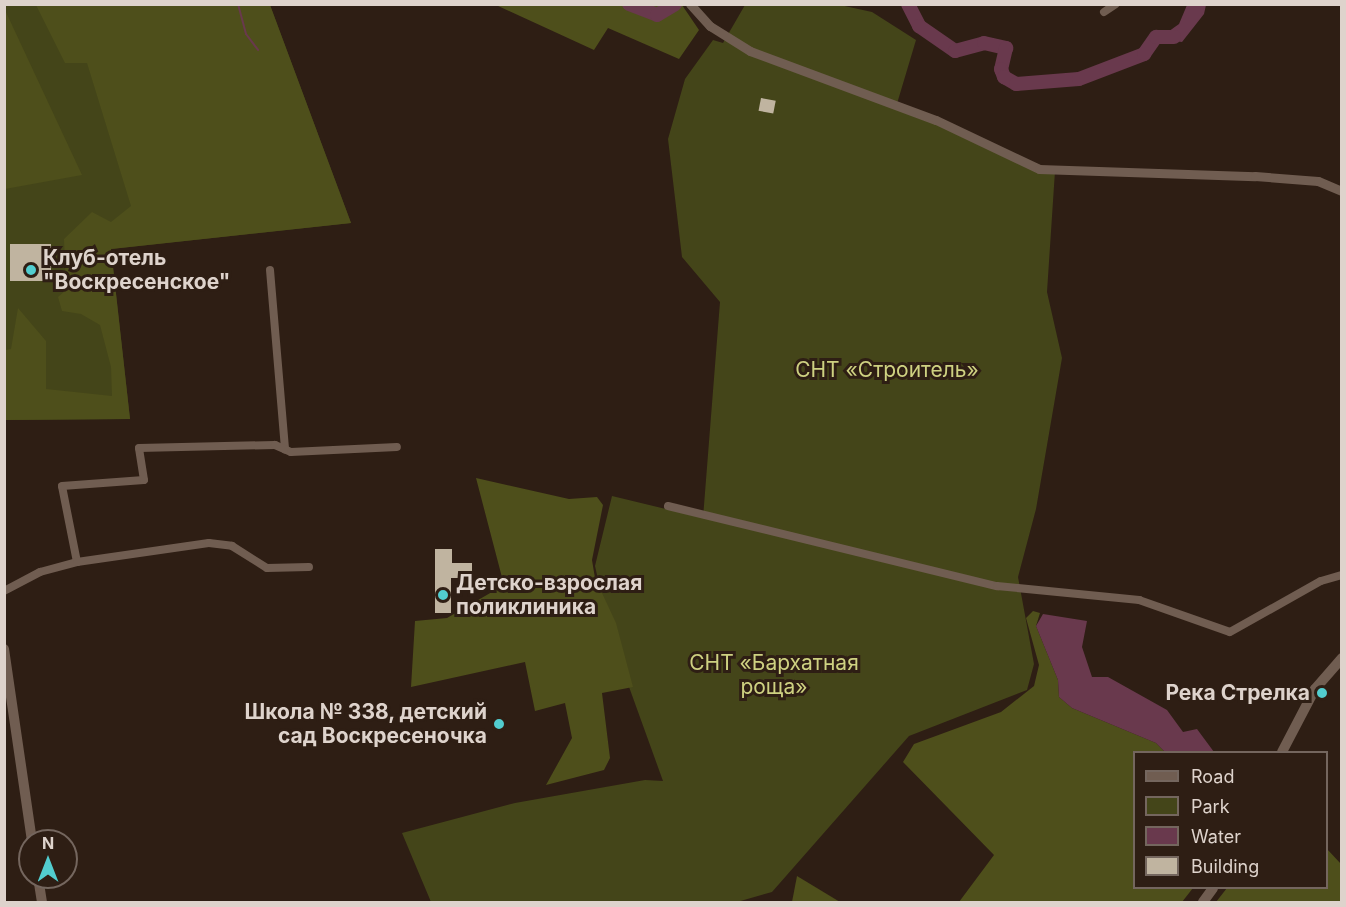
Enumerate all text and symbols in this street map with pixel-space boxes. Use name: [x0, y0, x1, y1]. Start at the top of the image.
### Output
place label: Клуб-отель "Воскресенское": [43, 245, 230, 295]
marker: Клуб-отель "Воскресенское": [24, 263, 38, 277]
park label: СНТ «Строитель»: [795, 357, 979, 383]
place label: Детско-взрослая поликлиника: [456, 570, 642, 620]
marker: Детско-взрослая поликлиника: [434, 586, 452, 604]
park label: СНТ «Бархатная роща»: [689, 650, 859, 700]
place label: Река Стрелка: [1165, 680, 1310, 706]
marker: Река Стрелка: [1315, 686, 1329, 700]
place label: Школа № 338, детский сад Воскресеночка: [244, 699, 487, 749]
marker: Школа № 338, детский сад Воскресеночка: [492, 717, 506, 731]
legend: [1133, 751, 1328, 889]
text: Road: [1191, 766, 1234, 787]
text: Park: [1191, 796, 1230, 817]
text: Water: [1191, 826, 1241, 847]
north arrow: [18, 829, 78, 889]
text: N: [42, 833, 54, 853]
text: Building: [1191, 856, 1259, 877]

